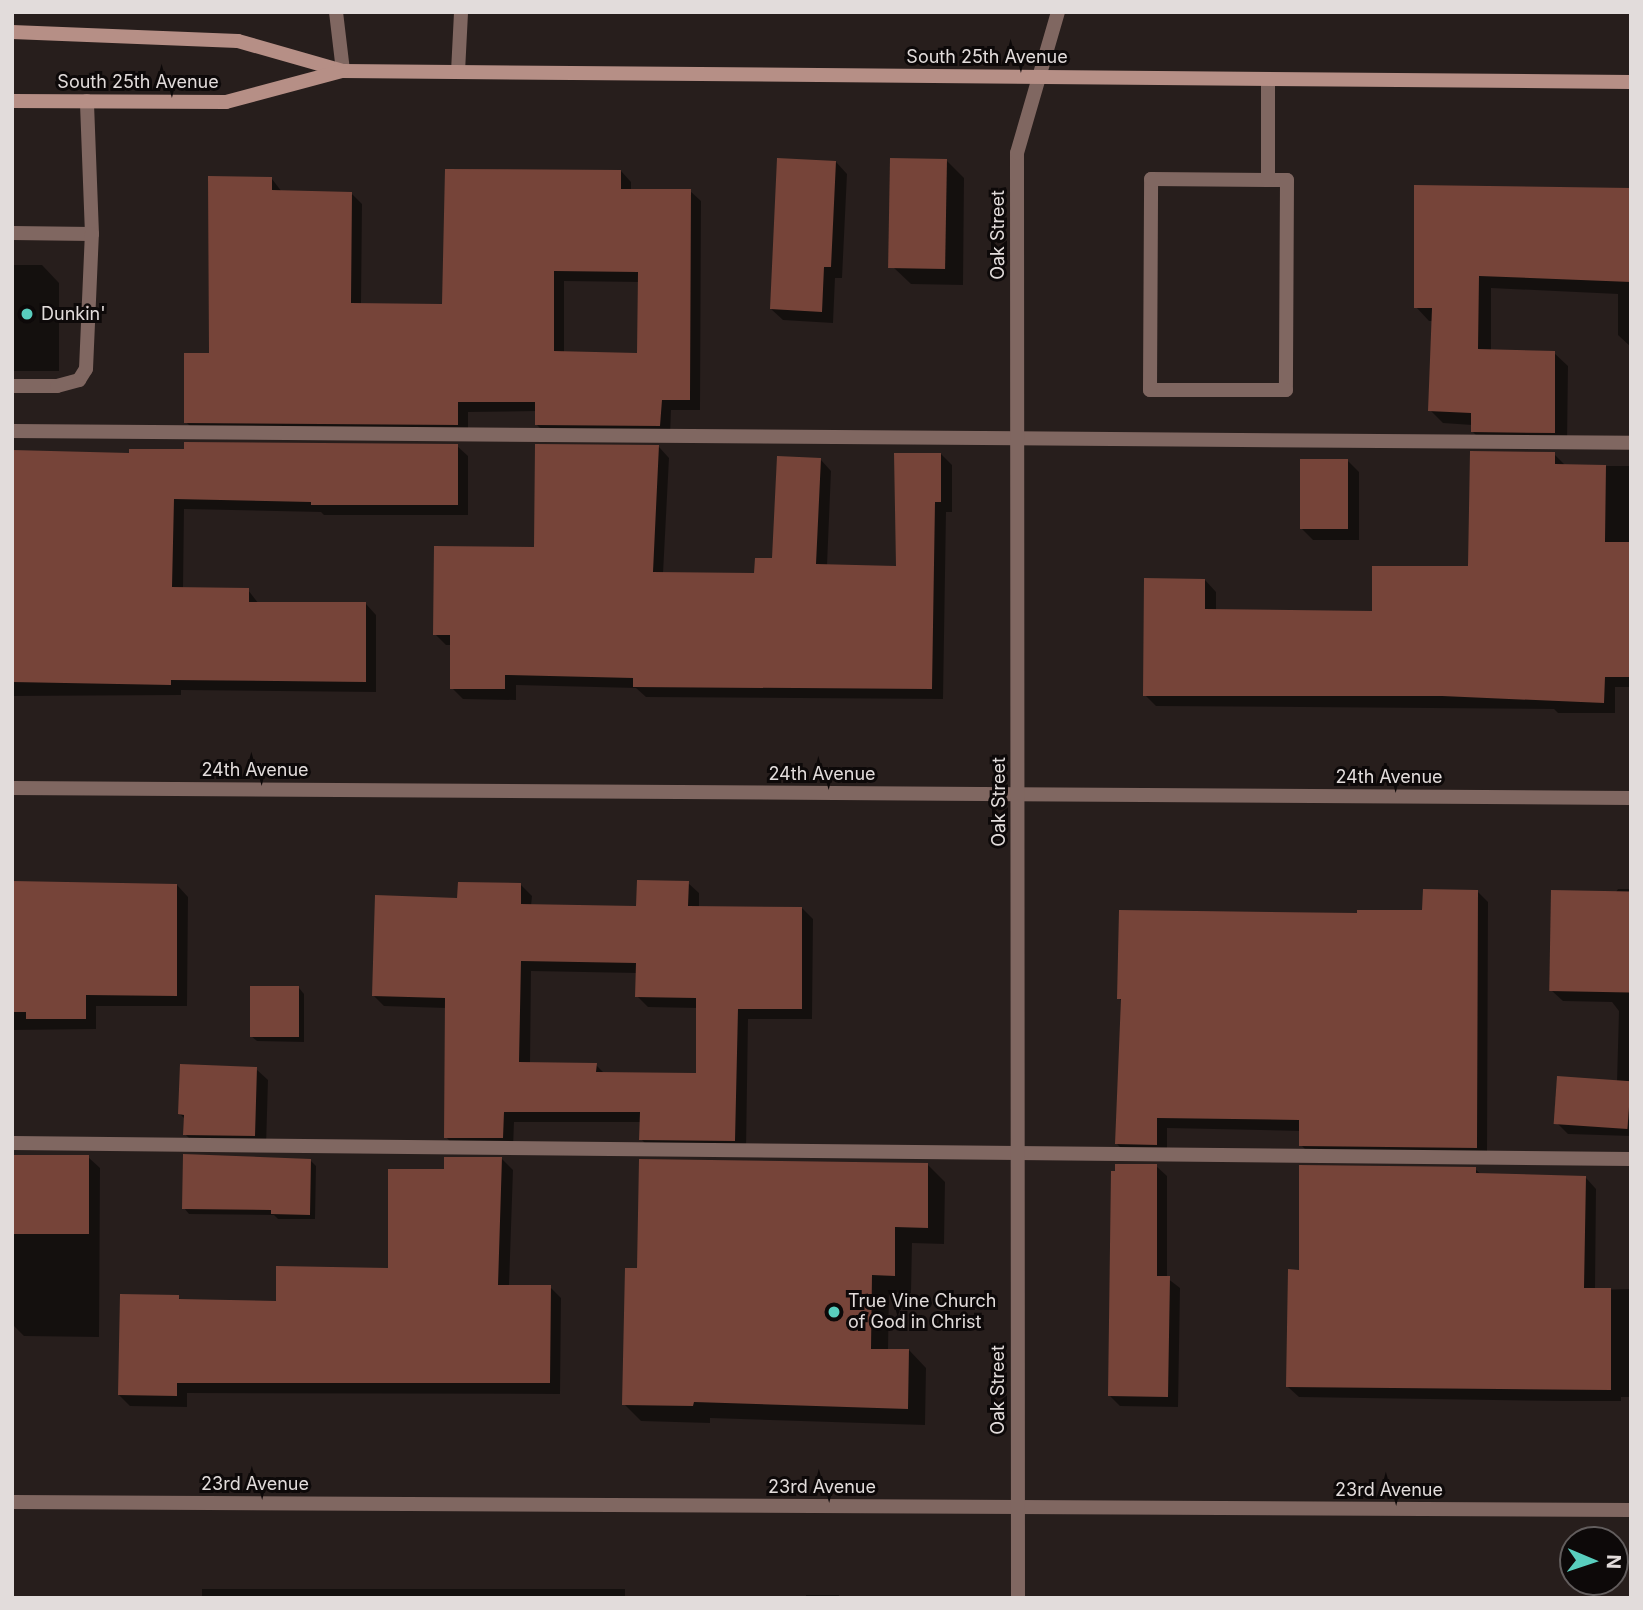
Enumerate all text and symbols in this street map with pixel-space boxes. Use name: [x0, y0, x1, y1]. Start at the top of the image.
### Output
street label: South 25th Avenue: [906, 46, 1068, 68]
street label: South 25th Avenue: [57, 71, 219, 93]
street label: Oak Street: [987, 190, 1009, 280]
place label: Dunkin': [41, 303, 106, 325]
marker: Dunkin': [19, 306, 35, 322]
street label: Oak Street: [988, 757, 1010, 847]
street label: 24th Avenue: [201, 759, 309, 781]
street label: 24th Avenue: [768, 763, 876, 785]
street label: 24th Avenue: [1335, 766, 1443, 788]
place label: True Vine Church of God in Christ: [848, 1291, 996, 1334]
marker: True Vine Church of God in Christ: [826, 1304, 842, 1320]
street label: Oak Street: [987, 1345, 1009, 1435]
street label: 23rd Avenue: [201, 1473, 309, 1495]
street label: 23rd Avenue: [768, 1476, 876, 1498]
street label: 23rd Avenue: [1335, 1479, 1443, 1501]
north arrow: [1559, 1526, 1629, 1596]
text: N: [1602, 1554, 1625, 1569]

